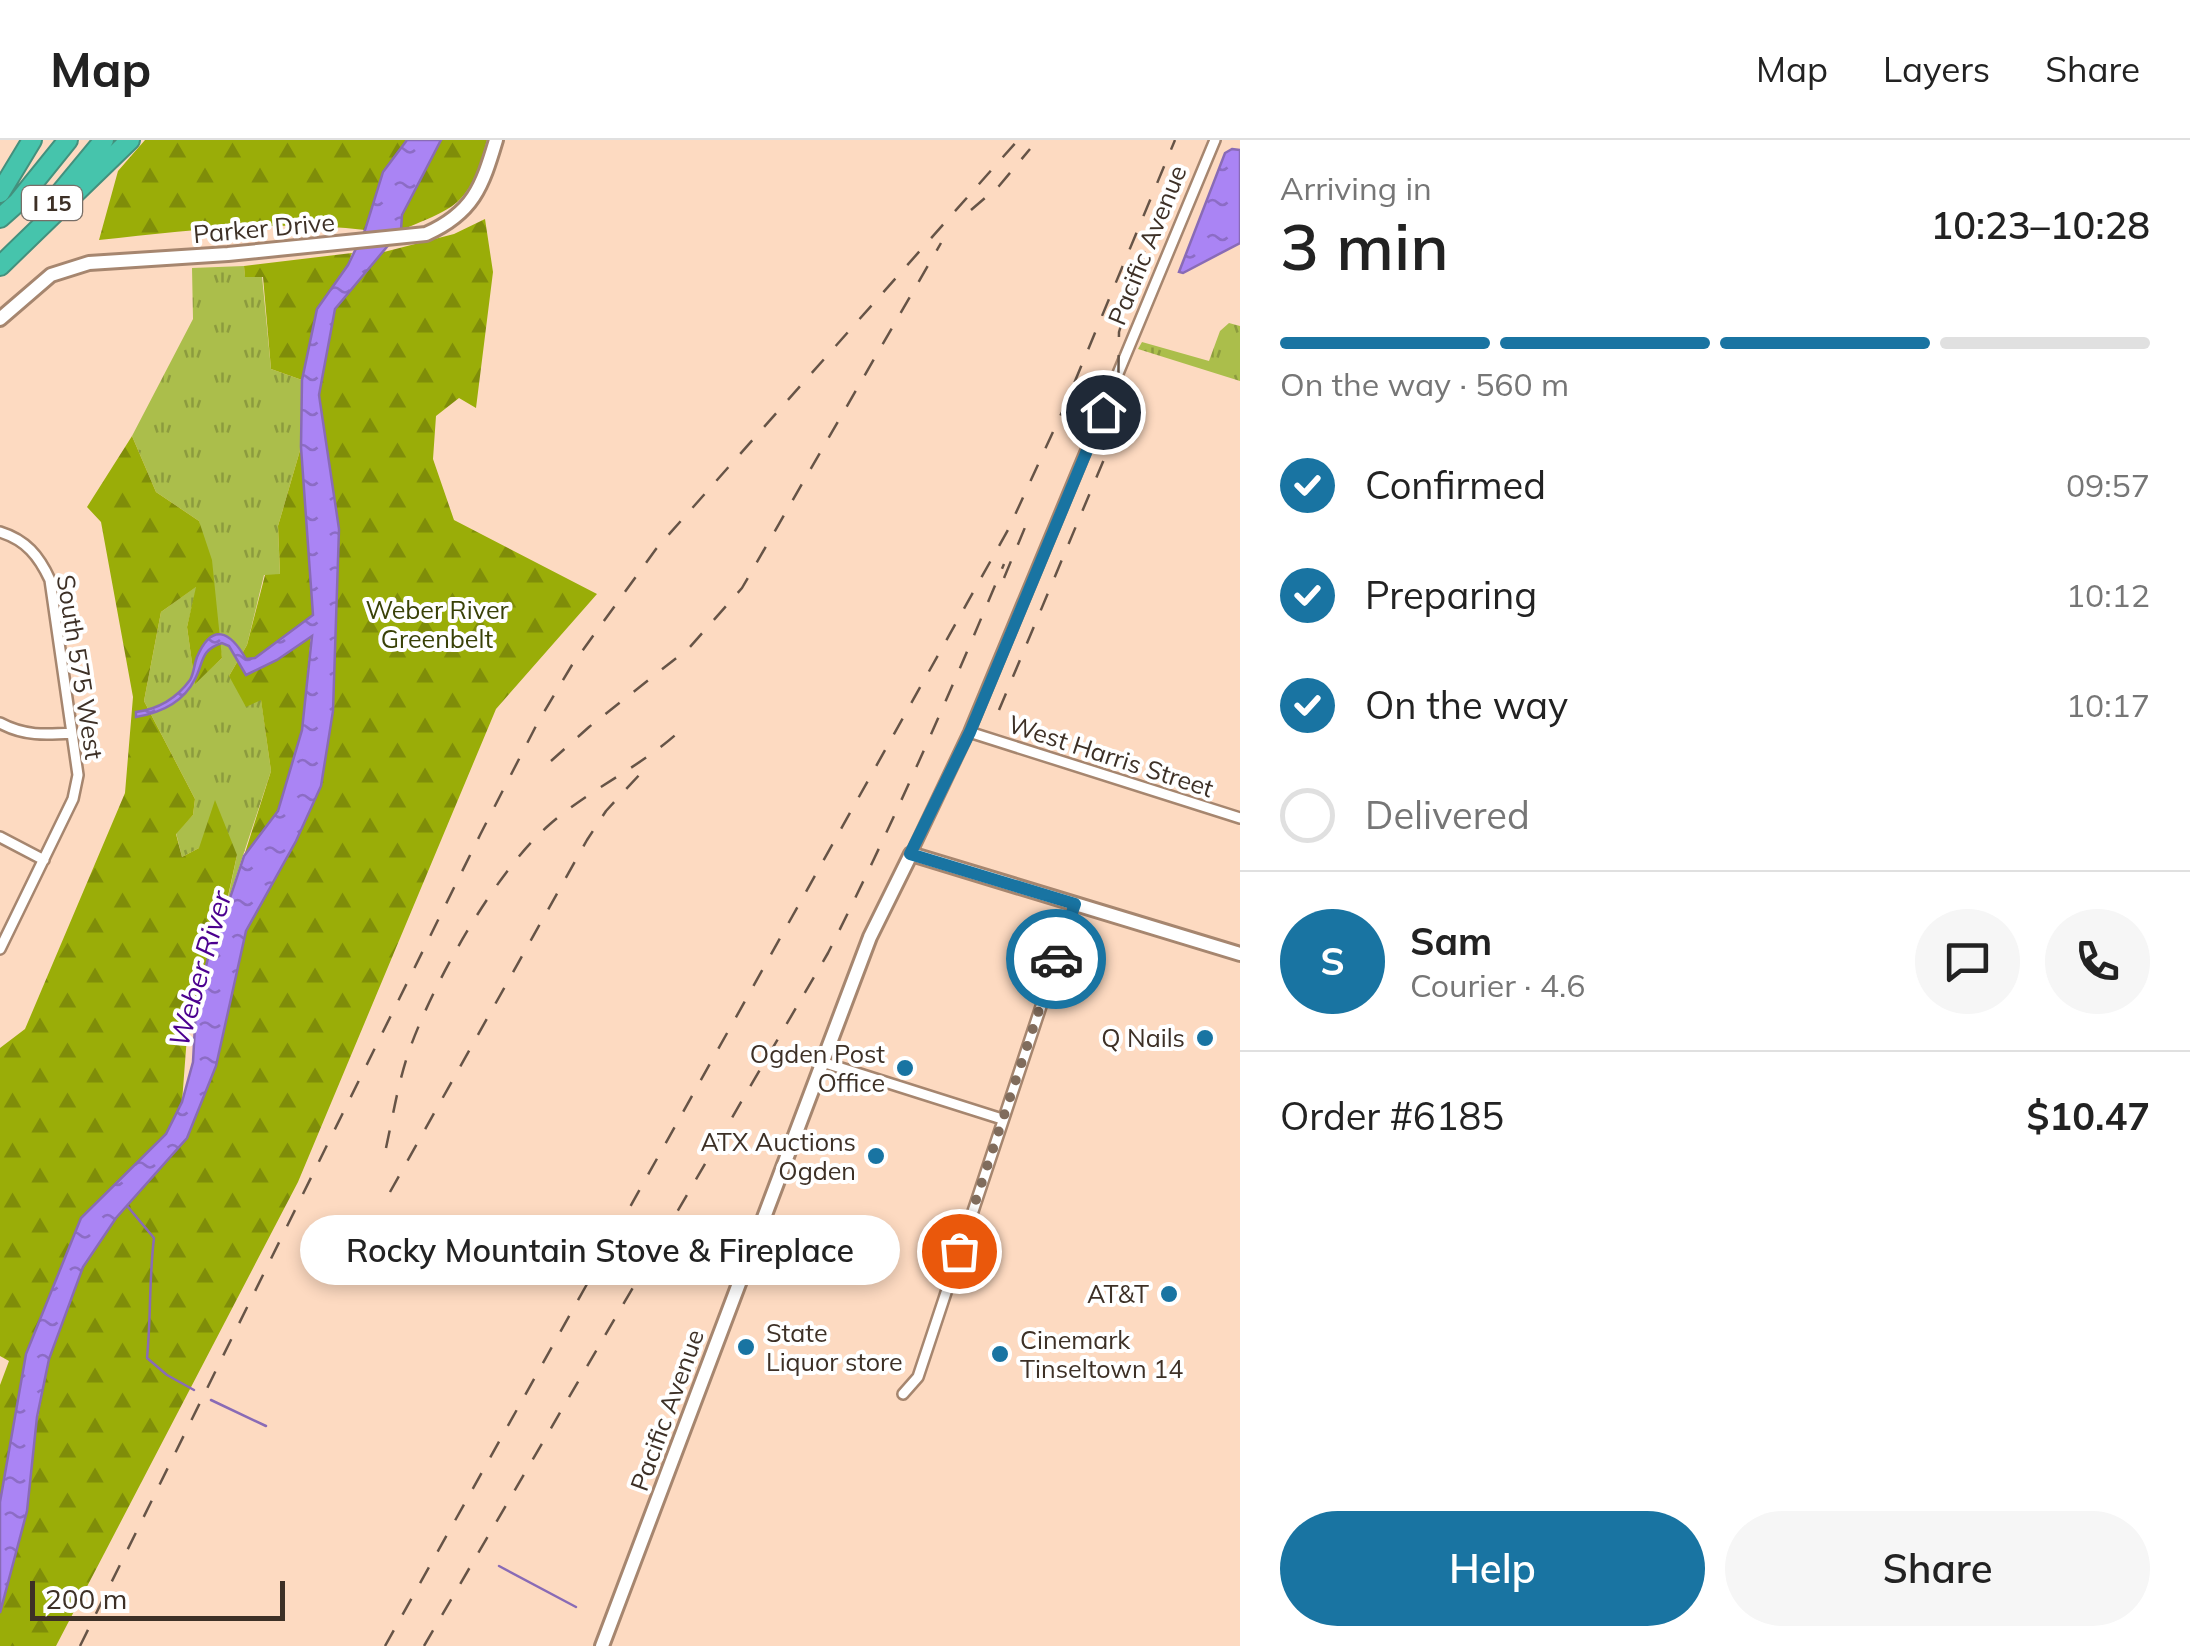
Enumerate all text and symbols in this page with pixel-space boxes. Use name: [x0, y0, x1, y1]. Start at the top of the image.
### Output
text: Map: [50, 39, 151, 99]
text: Map: [1756, 47, 1828, 91]
text: Layers: [1883, 47, 1990, 91]
text: Share: [2045, 47, 2140, 91]
street label: Pacific Avenue: [1100, 160, 1193, 329]
text: Arriving in: [1280, 168, 1432, 208]
road number: I 15: [22, 186, 82, 220]
text: 10:23–10:28: [1930, 201, 2150, 249]
text: 3 min: [1280, 205, 1449, 286]
street label: Parker Drive: [192, 206, 336, 249]
text: On the way · 560 m: [1280, 364, 1569, 404]
pin: [1061, 370, 1146, 455]
icon: home: [1076, 385, 1131, 440]
icon: check: [1280, 458, 1335, 513]
text: Confirmed: [1365, 461, 1546, 509]
text: 09:57: [2066, 465, 2150, 505]
icon: check: [1280, 568, 1335, 623]
text: Preparing: [1365, 571, 1537, 619]
street label: South 575 West: [51, 572, 110, 762]
text: 10:12: [2066, 575, 2150, 615]
park label: Weber River Greenbelt: [365, 594, 509, 654]
icon: check: [1280, 678, 1335, 733]
text: On the way: [1365, 681, 1568, 729]
text: 10:17: [2066, 685, 2150, 725]
street label: West Harris Street: [1005, 708, 1218, 803]
text: Delivered: [1365, 791, 1530, 839]
water label: Weber River: [161, 885, 239, 1051]
courier: [1006, 909, 1106, 1009]
button: chat: [1915, 909, 2020, 1014]
button: phone: [2045, 909, 2150, 1014]
text: Sam: [1410, 917, 1492, 965]
icon: car: [1029, 932, 1084, 987]
text: S: [1320, 937, 1345, 985]
text: Courier · 4.6: [1410, 965, 1586, 1005]
place label: Q Nails: [1101, 1022, 1185, 1053]
marker: Q Nails: [1194, 1027, 1216, 1049]
place label: Ogden Post Office: [750, 1038, 885, 1098]
marker: Ogden Post Office: [894, 1057, 916, 1079]
text: Order #6185: [1280, 1092, 1504, 1140]
text: $10.47: [2027, 1092, 2150, 1140]
place label: ATX Auctions Ogden: [700, 1126, 856, 1186]
marker: ATX Auctions Ogden: [865, 1145, 887, 1167]
pin: [917, 1209, 1002, 1294]
callout: Rocky Mountain Stove & Fireplace: [299, 1216, 899, 1286]
icon: bag: [932, 1224, 987, 1279]
text: Rocky Mountain Stove & Fireplace: [346, 1230, 854, 1270]
place label: AT&T: [1087, 1278, 1149, 1309]
marker: AT&T: [1158, 1283, 1180, 1305]
place label: State Liquor store: [766, 1317, 903, 1377]
place label: Cinemark Tinseltown 14: [1020, 1324, 1183, 1384]
street label: Pacific Avenue: [623, 1325, 710, 1495]
marker: State Liquor store: [735, 1336, 757, 1358]
marker: Cinemark Tinseltown 14: [989, 1343, 1011, 1365]
button: Help: [1280, 1511, 1705, 1626]
button: Share: [1725, 1511, 2150, 1626]
scale bar: [30, 1576, 285, 1620]
text: 200 m: [45, 1581, 127, 1616]

